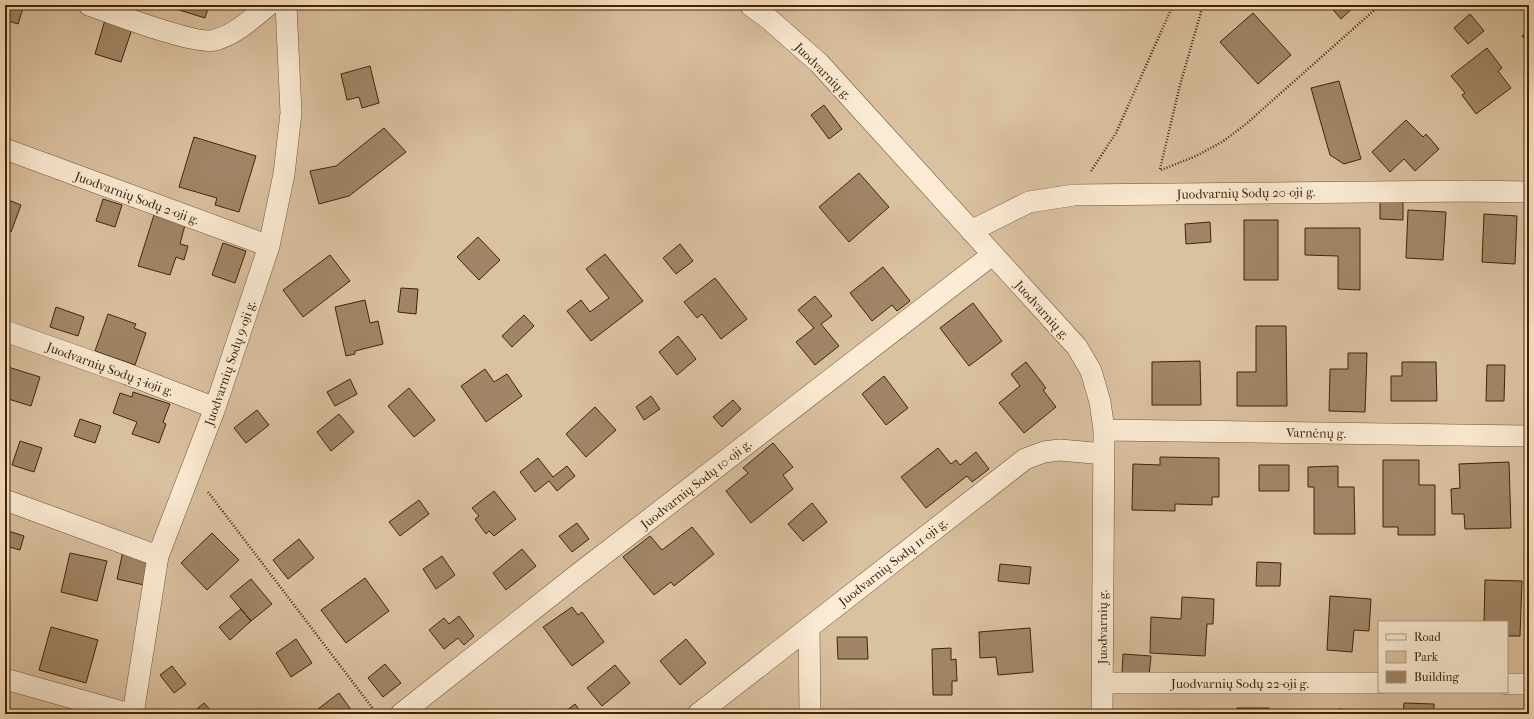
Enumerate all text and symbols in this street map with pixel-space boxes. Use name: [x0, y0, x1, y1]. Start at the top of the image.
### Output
street label: Juodvarnių g.: [791, 39, 855, 103]
street label: Juodvarnių Sodų 2-oji g.: [72, 168, 201, 228]
street label: Juodvarnių Sodų 20-oji g.: [1176, 184, 1315, 202]
street label: Juodvarnių g.: [1011, 277, 1072, 343]
street label: Juodvarnių Sodų 9-oji g.: [201, 298, 259, 429]
street label: Juodvarnių Sodų 3-ioji g.: [44, 339, 175, 399]
street label: Varnėnų g.: [1285, 425, 1346, 441]
street label: Juodvarnių Sodų 10-oji g.: [637, 436, 754, 533]
street label: Juodvarnių Sodų 11-oji g.: [835, 515, 950, 610]
street label: Juodvarnių g.: [1095, 590, 1110, 665]
legend: [1378, 621, 1508, 693]
text: Road: [1414, 630, 1441, 644]
text: Park: [1414, 650, 1439, 664]
text: Building: [1414, 670, 1459, 684]
street label: Juodvarnių Sodų 22-oji g.: [1170, 676, 1309, 691]

